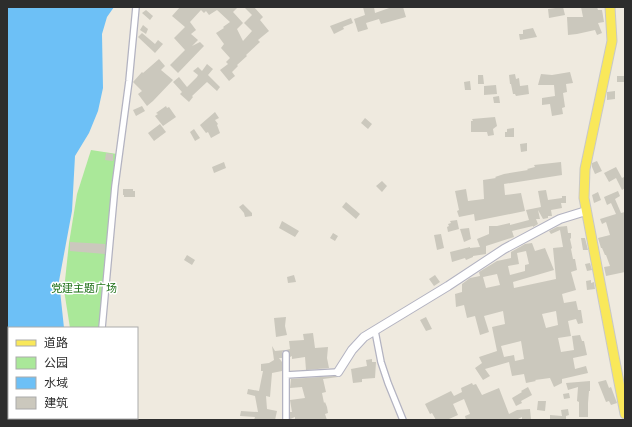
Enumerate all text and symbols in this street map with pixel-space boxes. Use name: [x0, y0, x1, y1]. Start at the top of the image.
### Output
park label: 党建主题广场: [51, 282, 117, 295]
legend: [8, 327, 138, 419]
text: 道路: [44, 336, 68, 351]
text: 公园: [44, 356, 68, 371]
text: 水域: [44, 376, 68, 391]
text: 建筑: [44, 396, 68, 411]

